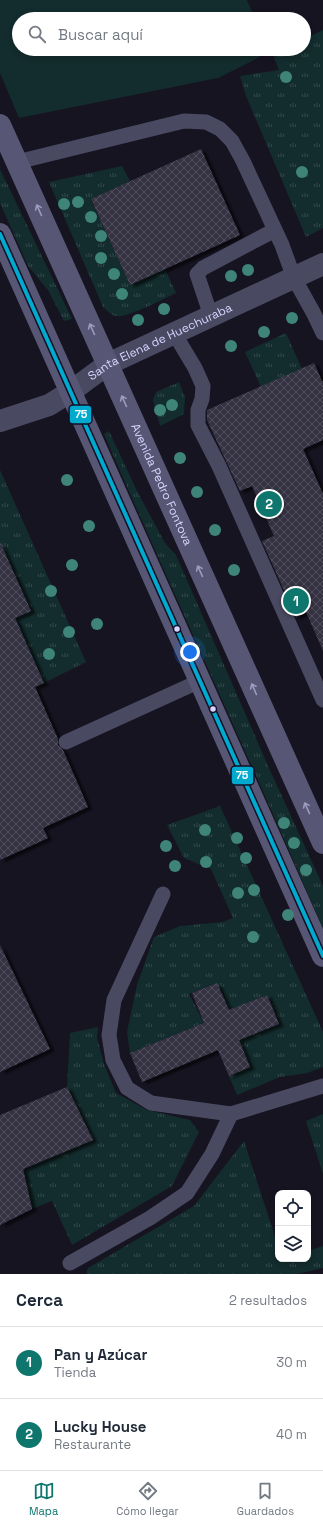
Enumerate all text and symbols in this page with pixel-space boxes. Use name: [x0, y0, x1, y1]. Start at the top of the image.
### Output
search box: [12, 12, 311, 56]
icon: search: [26, 23, 48, 45]
text: Buscar aquí: [58, 25, 143, 44]
one-way arrow: [34, 205, 42, 217]
street label: Santa Elena de Huechuraba: [85, 299, 235, 384]
one-way arrow: [88, 323, 95, 335]
one-way arrow: [120, 395, 127, 407]
line badge: 75: [69, 405, 92, 424]
text: 75: [75, 407, 88, 421]
street label: Avenida Pedro Fontova: [127, 421, 196, 548]
pin: 2: [256, 489, 282, 519]
one-way arrow: [196, 565, 203, 577]
pin: 1: [283, 586, 309, 616]
unlabelled marker: [172, 624, 182, 634]
your location: [180, 642, 200, 662]
one-way arrow: [249, 683, 257, 695]
unlabelled marker: [208, 704, 218, 714]
line badge: 75: [231, 766, 254, 785]
text: 75: [236, 768, 249, 782]
one-way arrow: [303, 802, 310, 814]
map controls: [275, 1190, 311, 1262]
button: locate: [275, 1190, 311, 1226]
button: layers: [275, 1226, 311, 1262]
text: Cerca: [16, 1289, 63, 1311]
text: 2 resultados: [229, 1292, 307, 1309]
text: Pan y Azúcar: [54, 1345, 147, 1364]
text: 1: [26, 1354, 32, 1371]
text: 30 m: [276, 1354, 307, 1371]
text: Tienda: [54, 1364, 96, 1381]
text: Lucky House: [54, 1417, 146, 1436]
text: 2: [25, 1426, 33, 1443]
text: 40 m: [276, 1426, 307, 1443]
text: Restaurante: [54, 1436, 131, 1453]
tab: Mapa: [29, 1480, 58, 1518]
tab: Cómo llegar: [116, 1480, 179, 1518]
tab: Guardados: [237, 1480, 294, 1518]

